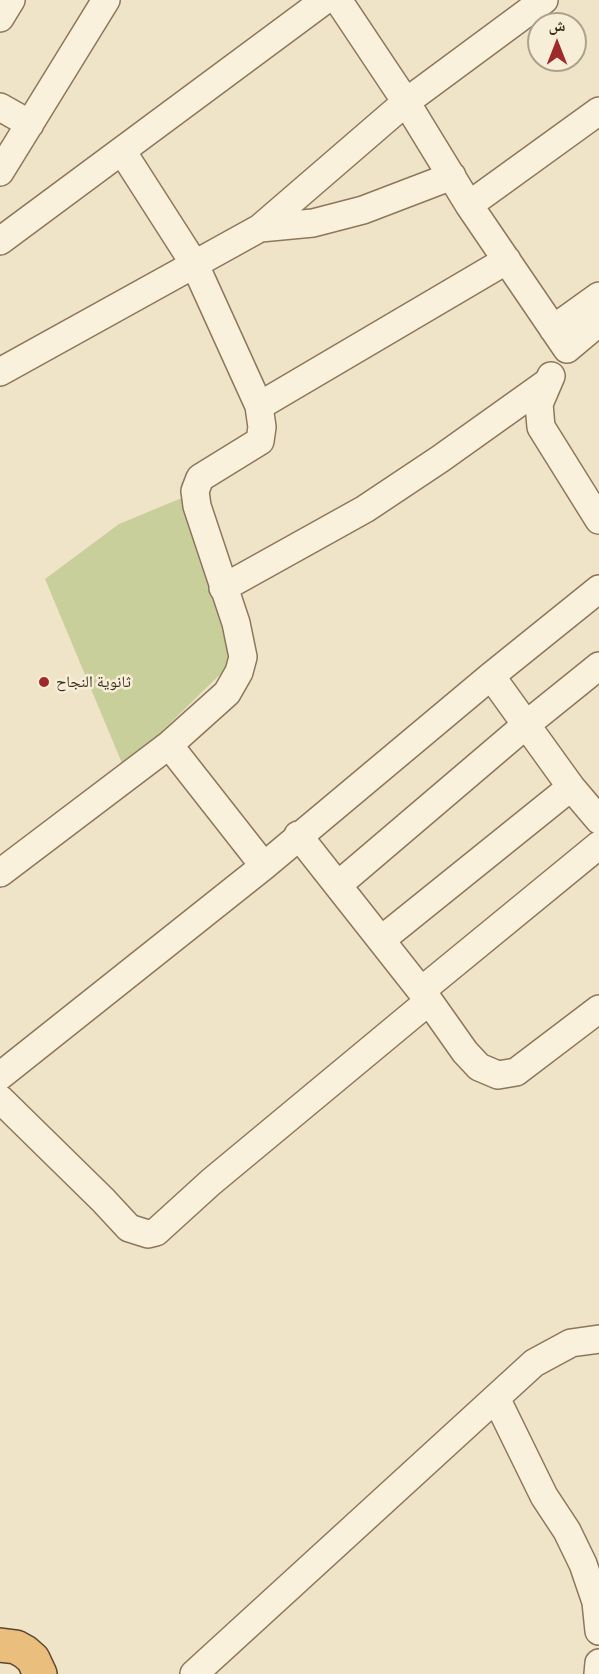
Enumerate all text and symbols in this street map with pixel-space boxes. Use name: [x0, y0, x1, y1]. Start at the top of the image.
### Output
north arrow: [527, 12, 587, 72]
text: ش: [549, 16, 565, 35]
place label: ثانوية النجاح: [56, 672, 131, 692]
marker: ثانوية النجاح: [37, 675, 51, 689]

